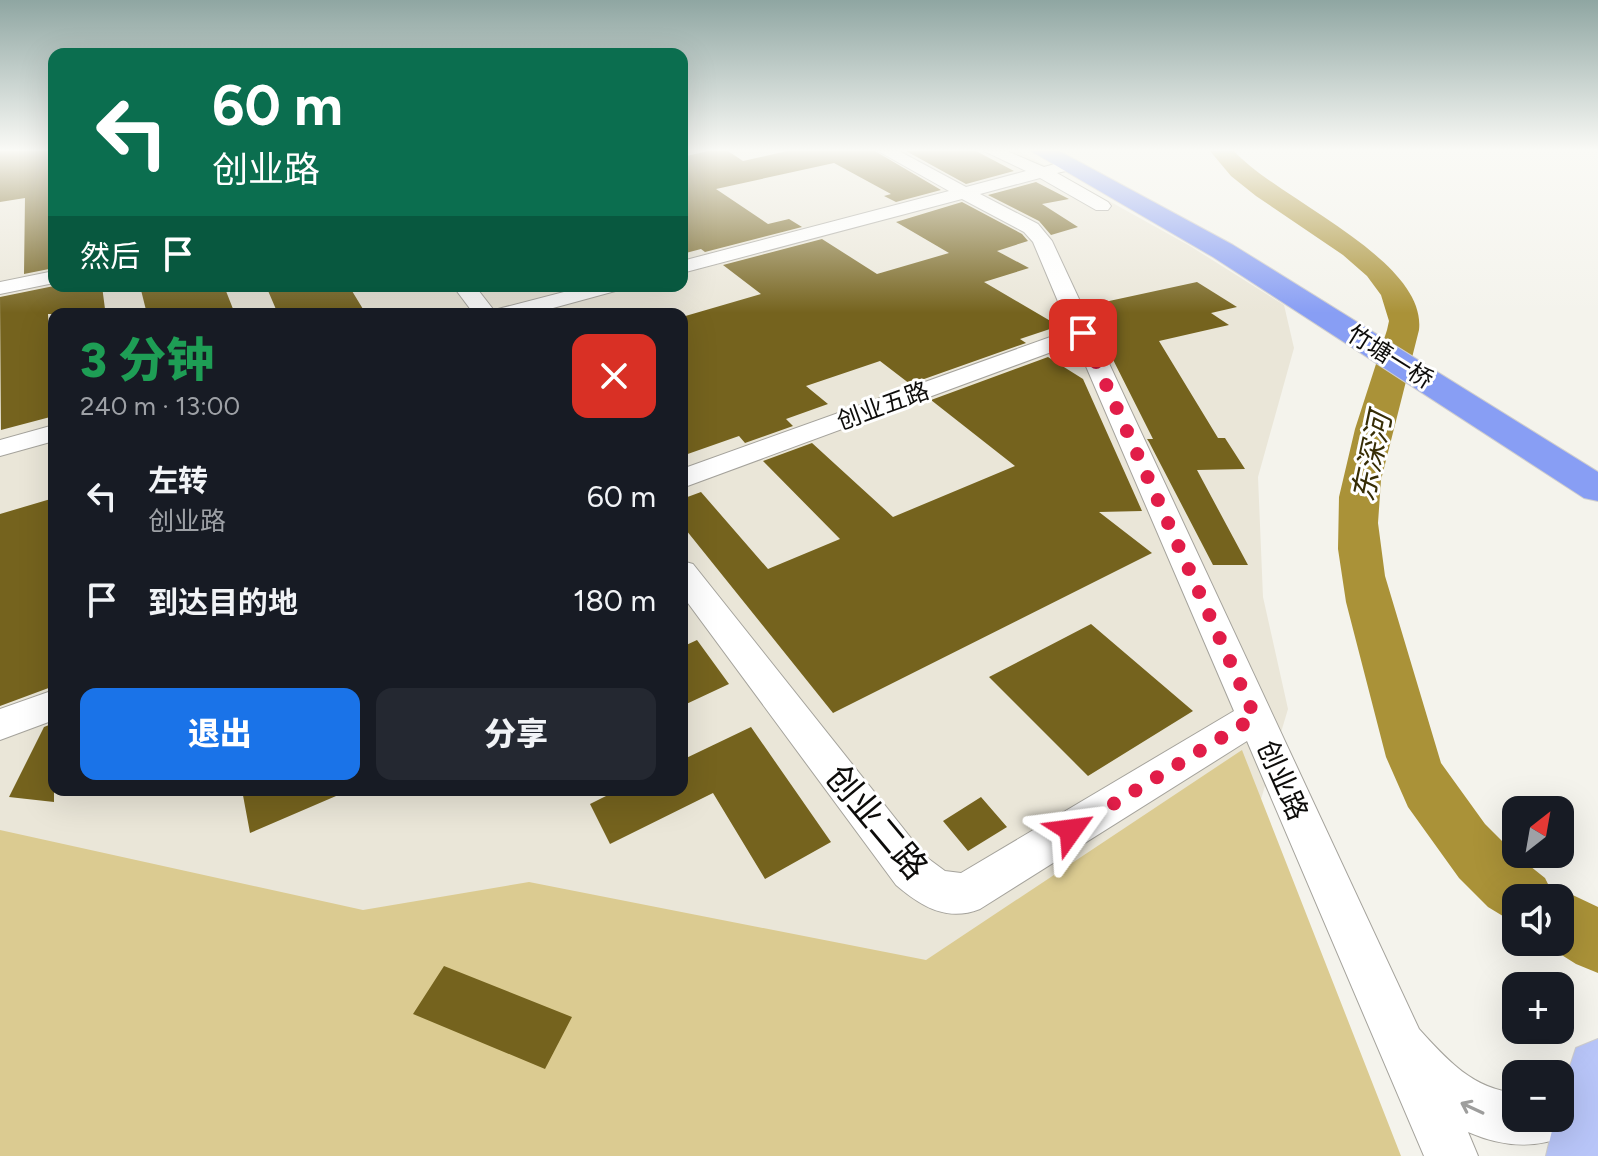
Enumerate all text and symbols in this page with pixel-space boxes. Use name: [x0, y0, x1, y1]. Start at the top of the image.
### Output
text: 60 m: [212, 72, 343, 139]
icon: left: [80, 80, 184, 184]
text: 创业路: [212, 148, 320, 191]
icon: arrive: [156, 232, 200, 276]
text: 然后: [80, 238, 140, 275]
pin: [1049, 299, 1117, 367]
icon: arrive: [1061, 311, 1105, 355]
street label: 竹塘一桥: [1342, 319, 1439, 394]
text: 3 分钟: [80, 331, 214, 389]
button: close: [572, 334, 656, 418]
street label: 创业五路: [833, 375, 933, 436]
text: 240 m · 13:00: [80, 390, 240, 422]
water label: 东深河: [1344, 404, 1400, 505]
text: 左转: [148, 462, 208, 499]
icon: left: [80, 474, 124, 518]
text: 60 m: [587, 478, 656, 515]
text: 创业路: [148, 505, 226, 537]
icon: arrive: [80, 578, 124, 622]
text: 180 m: [573, 582, 656, 619]
text: 到达目的地: [148, 584, 298, 621]
button: 退出: [80, 688, 360, 780]
button: 分享: [376, 688, 656, 780]
street label: 创业路: [1250, 735, 1316, 825]
street label: 创业二路: [817, 757, 936, 888]
position arrow: [1029, 788, 1113, 872]
north arrow: [1502, 796, 1574, 868]
map controls: [1502, 796, 1574, 1132]
button: sound: [1502, 884, 1574, 956]
button: +: [1502, 972, 1574, 1044]
button: −: [1502, 1060, 1574, 1132]
one-way arrow: [1460, 1100, 1484, 1115]

